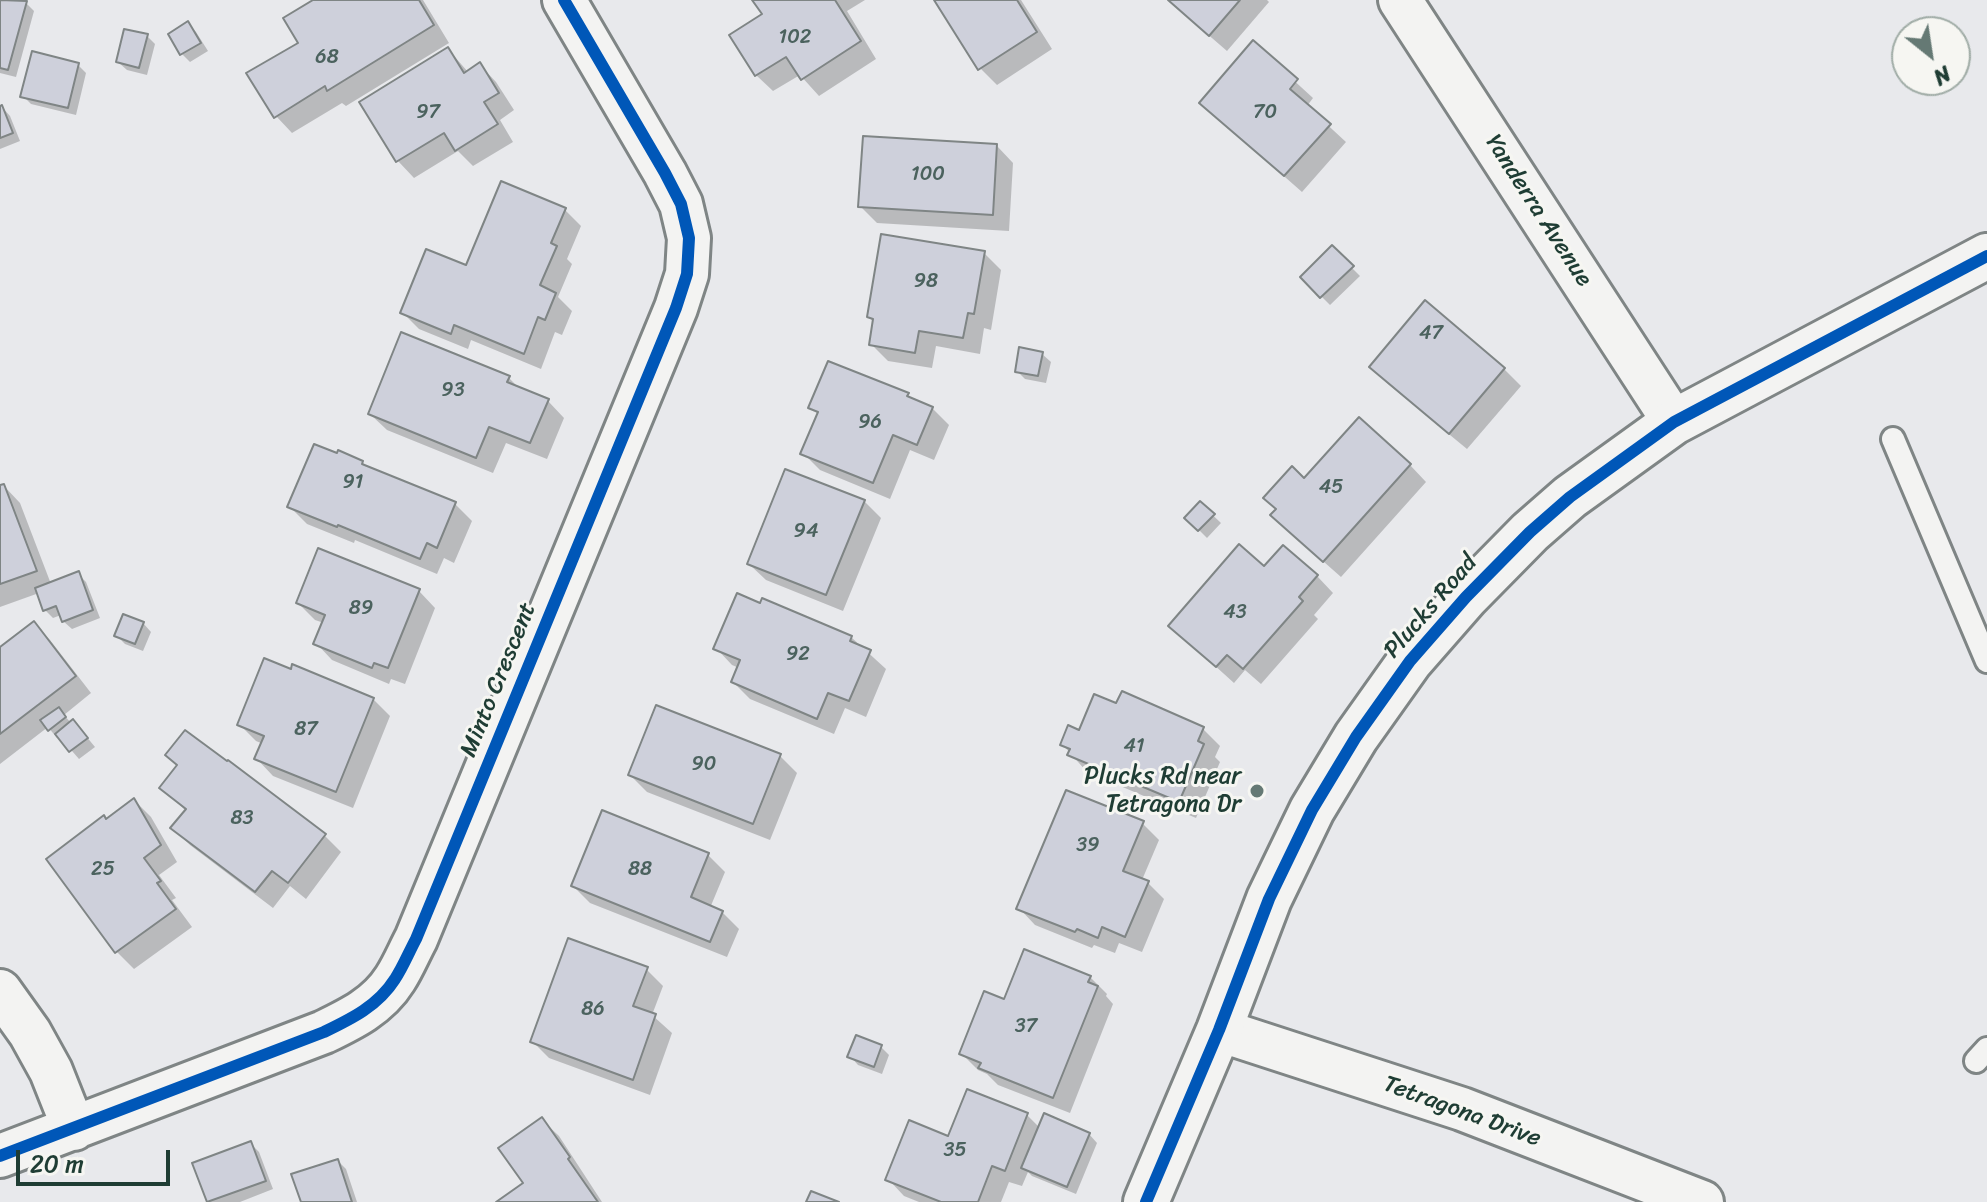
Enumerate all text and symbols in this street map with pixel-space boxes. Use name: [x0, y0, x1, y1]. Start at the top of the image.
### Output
north arrow: [1891, 16, 1971, 96]
house number: 102: [779, 26, 811, 50]
house number: 68: [315, 46, 339, 70]
text: N: [1926, 55, 1959, 96]
house number: 97: [416, 101, 440, 125]
house number: 70: [1253, 101, 1277, 125]
street label: Yanderra Avenue: [1478, 130, 1598, 292]
house number: 100: [911, 163, 945, 187]
house number: 98: [914, 270, 938, 294]
house number: 47: [1419, 322, 1443, 346]
house number: 93: [441, 379, 465, 403]
house number: 96: [858, 411, 882, 435]
house number: 91: [343, 471, 363, 495]
house number: 45: [1319, 476, 1343, 500]
house number: 94: [794, 520, 818, 544]
street label: Plucks Road: [1378, 549, 1484, 665]
house number: 89: [349, 597, 373, 621]
street label: Minto Crescent: [455, 599, 543, 761]
house number: 43: [1223, 601, 1247, 625]
house number: 92: [786, 643, 810, 667]
house number: 87: [294, 718, 318, 742]
house number: 41: [1123, 735, 1145, 759]
house number: 90: [692, 753, 716, 777]
place label: Plucks Rd near Tetragona Dr: [1084, 763, 1241, 819]
marker: Plucks Rd near Tetragona Dr: [1248, 782, 1266, 800]
house number: 83: [230, 807, 254, 831]
house number: 39: [1076, 834, 1100, 858]
house number: 25: [91, 858, 115, 882]
house number: 88: [628, 858, 652, 882]
house number: 86: [581, 998, 605, 1022]
house number: 37: [1015, 1015, 1037, 1039]
street label: Tetragona Drive: [1379, 1070, 1545, 1154]
scale bar: [20, 1134, 174, 1184]
house number: 35: [943, 1139, 967, 1163]
text: 20 m: [30, 1143, 84, 1185]

